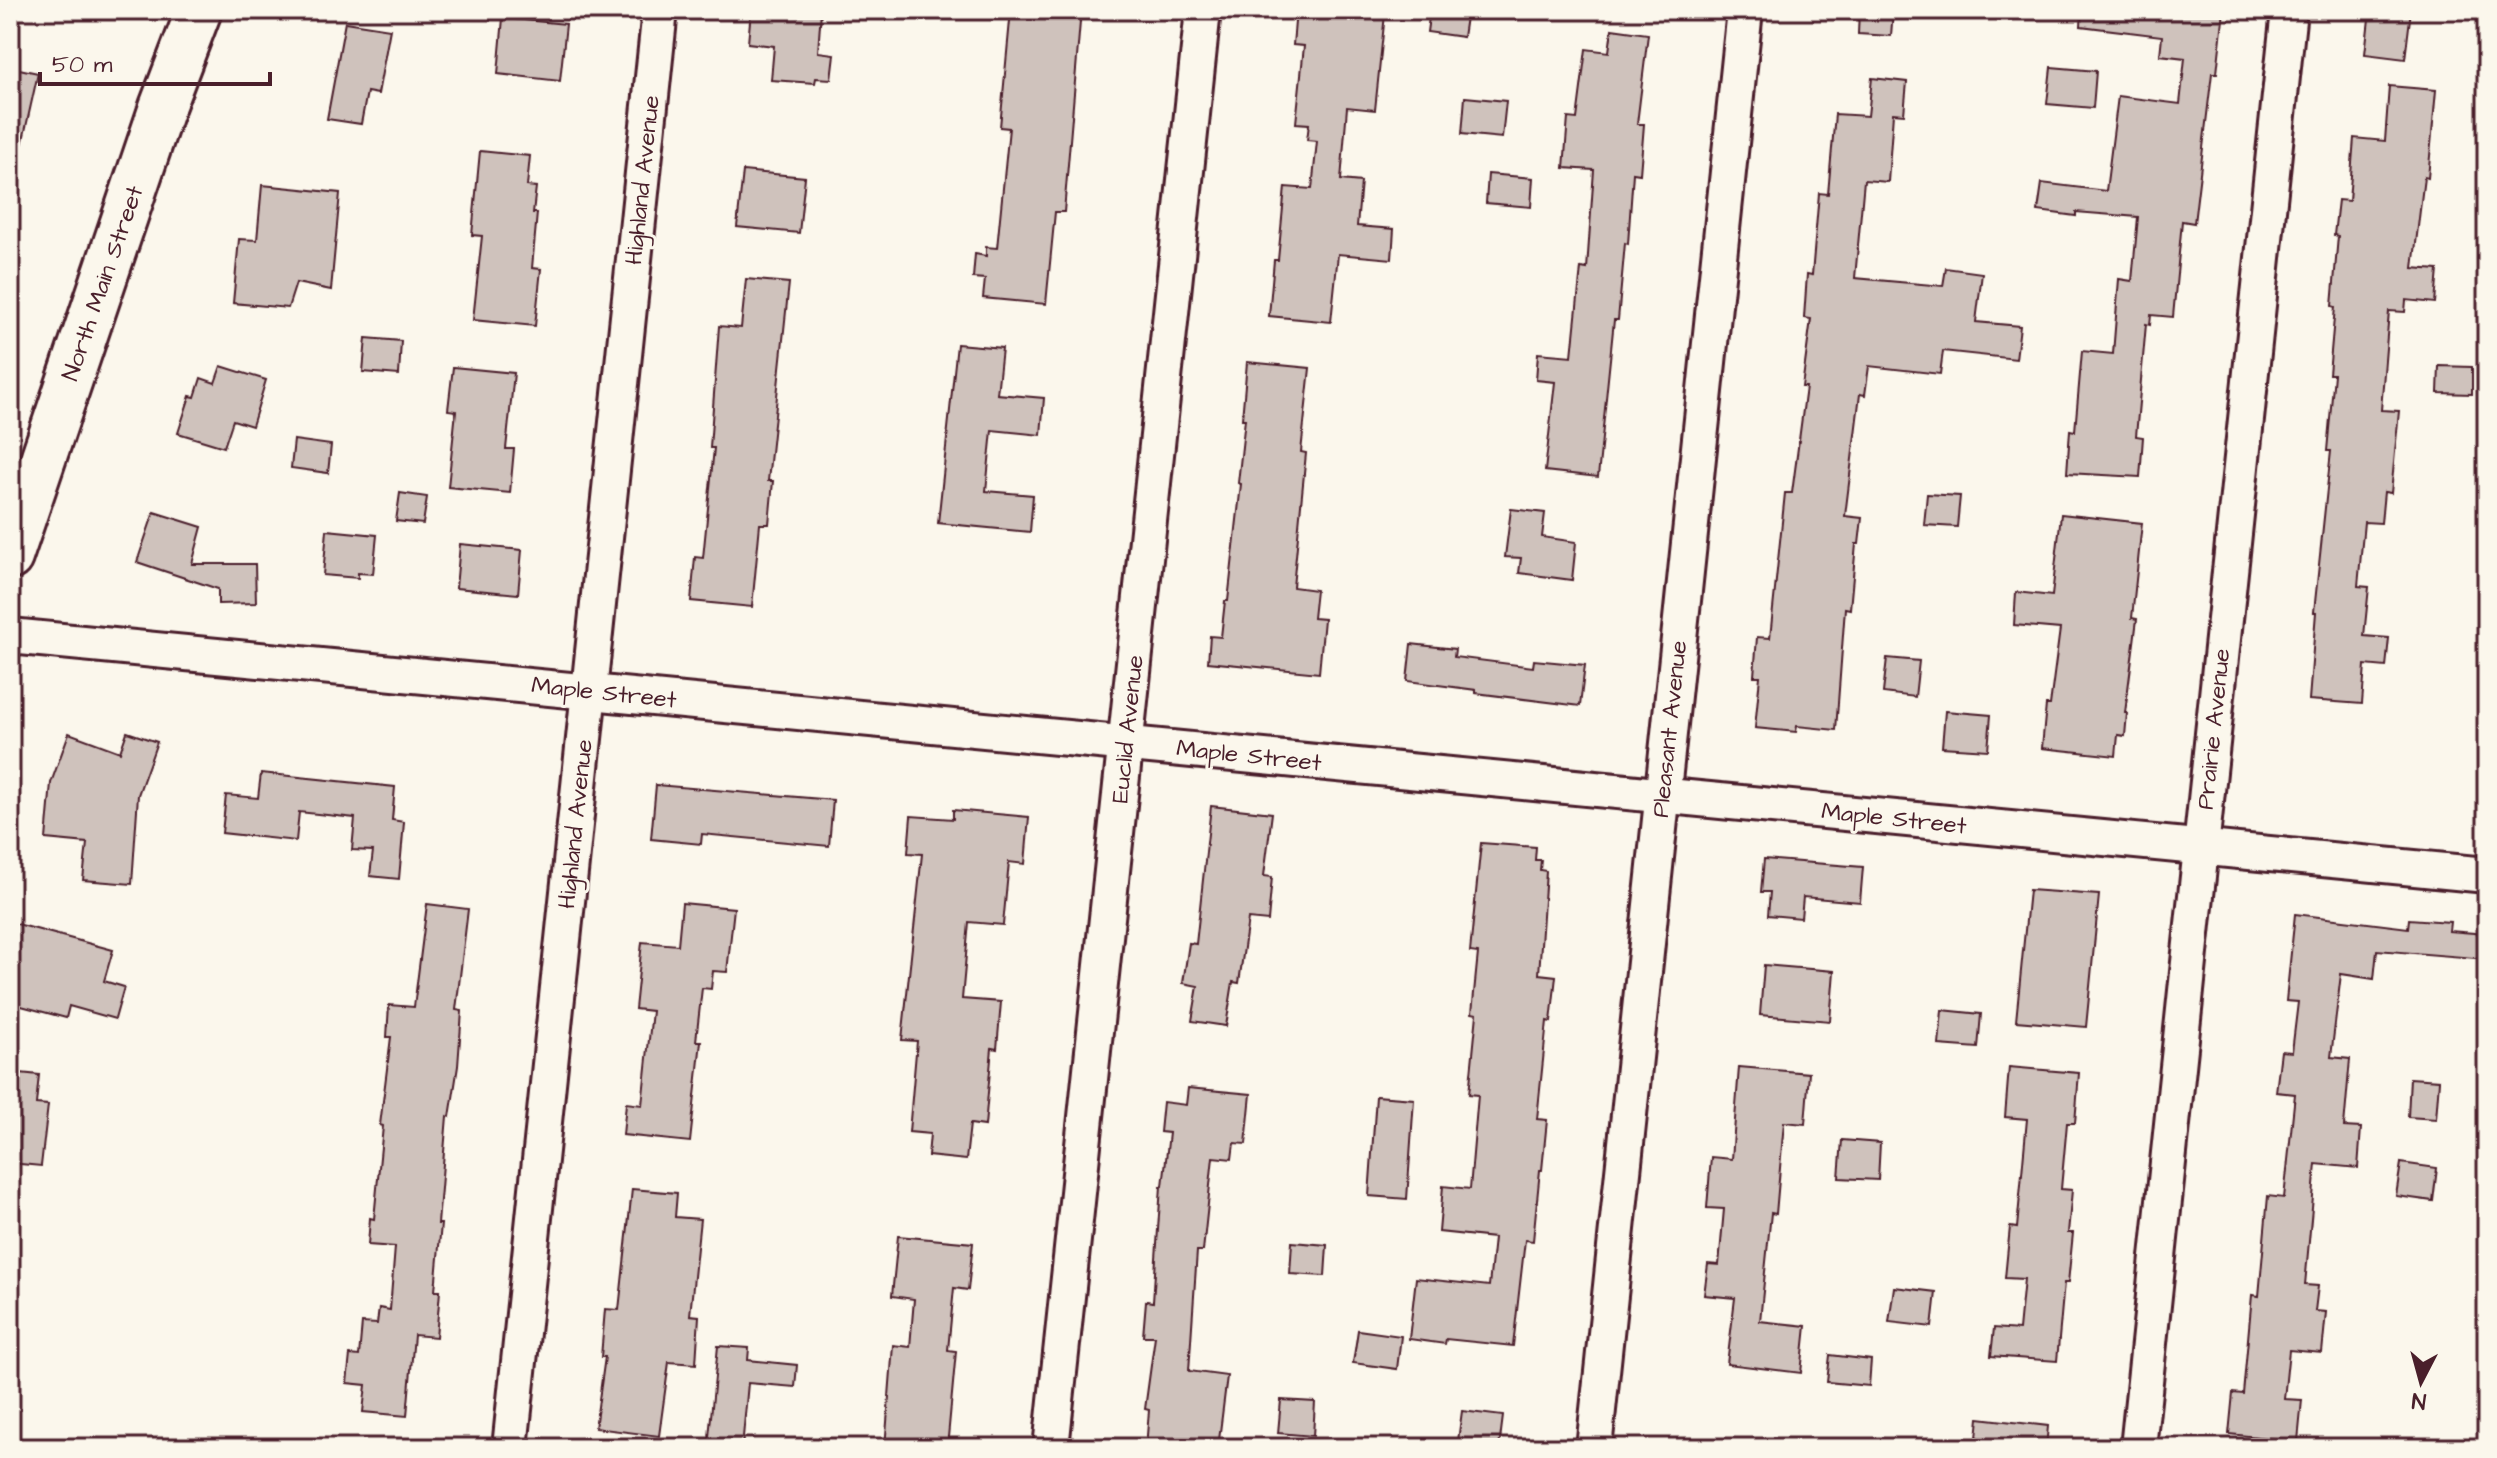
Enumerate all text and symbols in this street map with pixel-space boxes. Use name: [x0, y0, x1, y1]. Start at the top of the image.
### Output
scale bar: [40, 36, 270, 86]
text: 50 m: [52, 48, 113, 82]
street label: Highland Avenue: [617, 94, 670, 267]
street label: North Main Street: [54, 181, 152, 385]
street label: Pleasant Avenue: [1644, 639, 1696, 819]
street label: Prairie Avenue: [2189, 647, 2239, 811]
street label: Euclid Avenue: [1103, 653, 1153, 805]
street label: Maple Street: [530, 668, 678, 718]
street label: Maple Street: [1175, 731, 1323, 781]
street label: Highland Avenue: [550, 738, 603, 911]
street label: Maple Street: [1820, 794, 1968, 844]
north arrow: [2381, 1342, 2461, 1422]
text: N: [2410, 1384, 2428, 1417]

